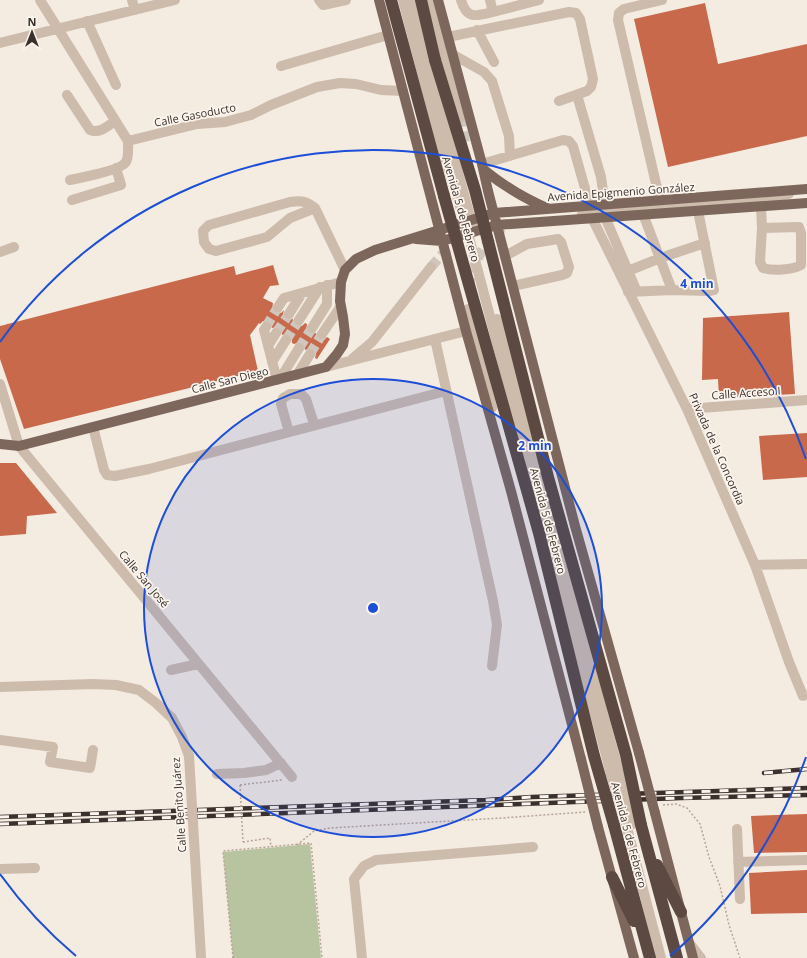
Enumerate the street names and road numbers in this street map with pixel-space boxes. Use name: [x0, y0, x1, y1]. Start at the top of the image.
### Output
street label: Calle Gasoducto: [153, 99, 237, 130]
street label: Avenida 5 de Febrero: [439, 154, 484, 264]
street label: Avenida Epigmenio González: [547, 179, 695, 204]
street label: Calle San Diego: [190, 363, 270, 396]
street label: Calle Acceso I: [711, 383, 781, 402]
street label: Privada de la Concordia: [686, 390, 749, 507]
street label: Avenida 5 de Febrero: [527, 466, 570, 576]
street label: Calle San José: [116, 547, 173, 610]
street label: Calle Benito Juárez: [168, 757, 189, 853]
street label: Avenida 5 de Febrero: [608, 780, 651, 890]

